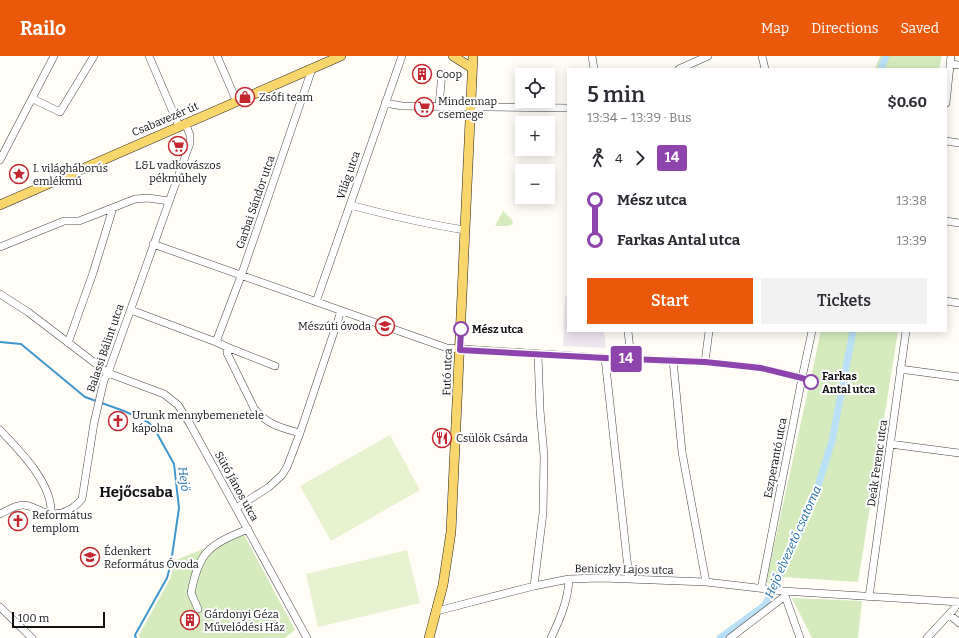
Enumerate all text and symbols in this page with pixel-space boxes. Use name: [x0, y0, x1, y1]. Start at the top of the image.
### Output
text: Railo: [20, 17, 66, 40]
text: Map: [761, 20, 789, 37]
text: Directions: [811, 20, 879, 37]
text: Saved: [901, 20, 939, 37]
building icon: Coop: [411, 63, 433, 85]
place label: Coop: [436, 68, 462, 81]
map controls: [515, 68, 555, 204]
button: locate: [515, 68, 555, 108]
text: 5 min: [587, 81, 645, 108]
shop icon: Zsófi team: [234, 86, 256, 108]
place label: Zsófi team: [259, 91, 313, 104]
text: $0.60: [888, 93, 927, 111]
place label: Mindennap csemege: [438, 95, 498, 121]
supermarket icon: Mindennap csemege: [413, 96, 435, 118]
street label: Csabavezér út: [130, 100, 200, 139]
text: 13:34 – 13:39 · Bus: [587, 110, 692, 125]
button: +: [515, 116, 555, 156]
supermarket icon: L&L vadkovászos pékműhely: [167, 135, 189, 157]
icon: walk: [587, 147, 609, 169]
icon: forward: [629, 147, 651, 169]
street label: Világ utca: [334, 149, 363, 201]
text: 14: [665, 149, 679, 166]
text: 4: [615, 151, 623, 166]
street label: Garbai Sándor utca: [233, 154, 278, 251]
place label: L&L vadkovászos pékműhely: [135, 159, 221, 185]
place label: I. világháborús emlékmű: [33, 162, 108, 188]
place icon: I. világháborús emlékmű: [8, 163, 30, 185]
button: −: [515, 164, 555, 204]
text: Mész utca: [617, 191, 687, 209]
text: 13:38: [896, 193, 927, 208]
text: Farkas Antal utca: [617, 231, 740, 249]
text: 13:39: [897, 233, 927, 248]
button: Start: [587, 278, 753, 324]
button: Tickets: [761, 278, 927, 324]
street label: Balassi Bálint utca: [84, 302, 127, 394]
school or university icon: Mészúti óvoda: [374, 315, 396, 337]
place label: Mészúti óvoda: [298, 320, 371, 333]
marker: Mész utca: [453, 321, 469, 337]
place label: Mész utca: [472, 323, 524, 336]
line badge: 14: [608, 346, 644, 372]
street label: Futó utca: [440, 348, 455, 396]
text: 14: [619, 350, 633, 367]
place label: Farkas Antal utca: [822, 370, 876, 396]
marker: Farkas Antal utca: [803, 374, 819, 390]
place label: Urunk mennybemenetele kápolna: [132, 409, 264, 435]
church icon: Urunk mennybemenetele kápolna: [107, 410, 129, 432]
street label: Eszperantó utca: [761, 417, 790, 499]
street label: Deák Ferenc utca: [865, 419, 890, 507]
restaurant icon: Csülök Csárda: [431, 427, 453, 449]
place label: Csülök Csárda: [456, 432, 528, 445]
street label: Sütő János utca: [212, 449, 261, 523]
water label: Hejő: [175, 466, 193, 493]
district label: Hejőcsaba: [99, 483, 173, 501]
water label: Hejő elvezető csatorna: [762, 484, 824, 600]
place label: Református templom: [32, 509, 92, 535]
church icon: Református templom: [7, 510, 29, 532]
place label: Édenkert Református Óvoda: [104, 544, 199, 571]
school or university icon: Édenkert Református Óvoda: [79, 546, 101, 568]
street label: Beniczky Lajos utca: [574, 562, 674, 577]
place label: Gárdonyi Géza Művelődési Ház: [204, 608, 285, 634]
building icon: Gárdonyi Géza Művelődési Ház: [179, 609, 201, 631]
scale bar: [12, 610, 105, 629]
text: 100 m: [18, 612, 49, 625]

